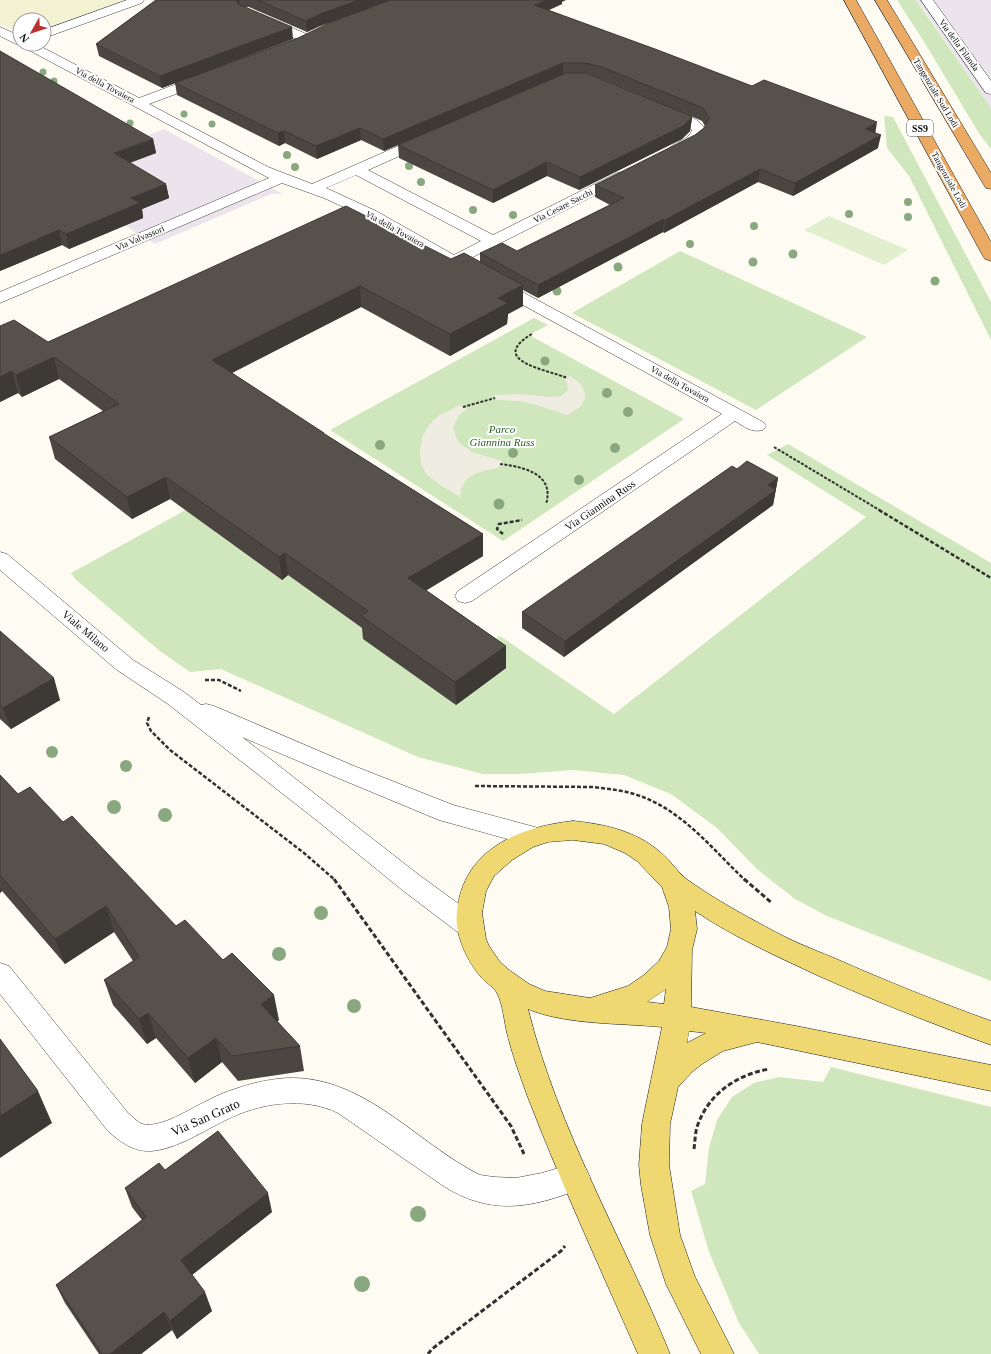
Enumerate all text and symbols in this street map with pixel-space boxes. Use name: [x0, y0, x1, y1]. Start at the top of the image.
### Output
north arrow: [12, 12, 52, 52]
street label: Via della Filanda: [937, 17, 981, 73]
text: N: [17, 31, 31, 45]
street label: Tangenziale Sud Lodi: [911, 57, 961, 130]
street label: Via della Tovaiera: [74, 65, 136, 105]
road number: SS9: [907, 120, 933, 136]
street label: Tangenziale Lodi: [929, 150, 969, 210]
street label: Via Cesare Sacchi: [532, 186, 595, 225]
street label: Via della Tovaiera: [364, 209, 426, 249]
street label: Via Valvassori: [114, 223, 166, 253]
street label: Via della Tovaiera: [649, 364, 711, 404]
park label: Parco Giannina Russ: [469, 423, 535, 448]
street label: Via Giannina Russ: [562, 477, 638, 533]
street label: Viale Milano: [60, 608, 112, 654]
street label: Via San Grato: [169, 1096, 242, 1139]

